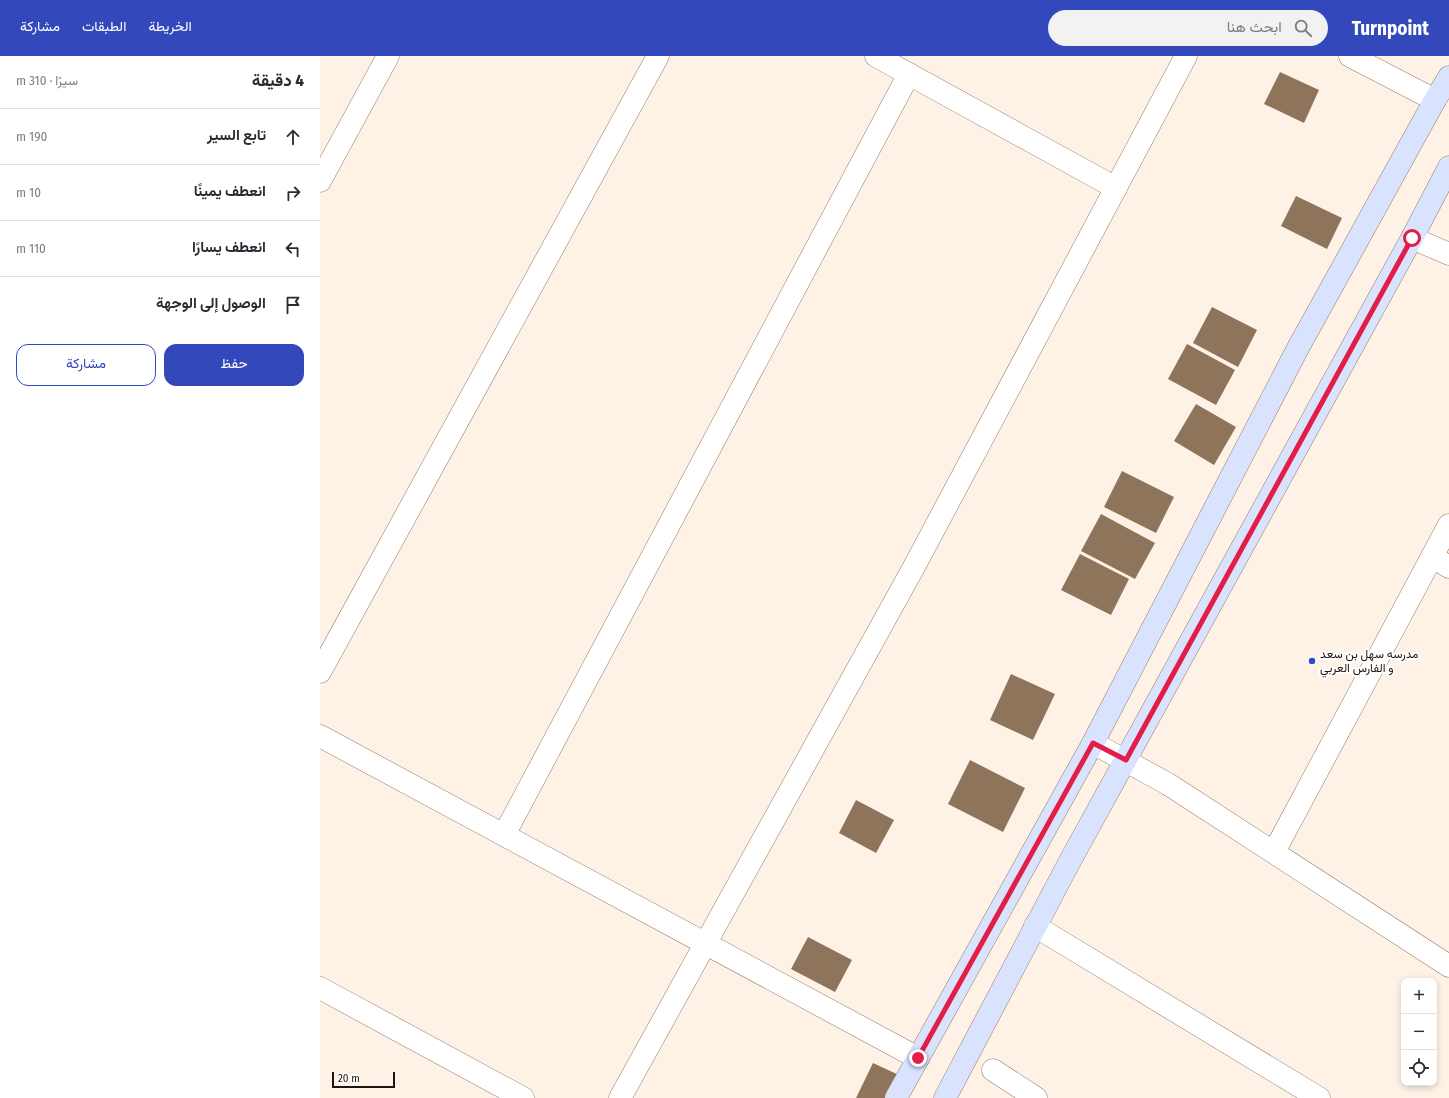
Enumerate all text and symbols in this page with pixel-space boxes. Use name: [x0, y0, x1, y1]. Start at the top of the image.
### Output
search box: [1048, 10, 1328, 46]
icon: search: [1292, 17, 1314, 39]
text: Turnpoint: [1352, 17, 1429, 40]
text: مشاركة: [20, 18, 60, 35]
text: الطبقات: [82, 18, 126, 35]
text: الخريطة: [148, 18, 192, 35]
text: ابحث هنا: [1227, 18, 1282, 36]
text: 4 دقيقة: [252, 70, 304, 91]
text: سيرًا · 310 m: [16, 73, 78, 88]
text: تابع السير: [207, 126, 266, 144]
icon: ahead: [282, 126, 304, 148]
text: 190 m: [16, 129, 47, 144]
text: انعطف يمينًا: [194, 182, 266, 200]
icon: right: [282, 182, 304, 204]
text: 10 m: [16, 185, 41, 200]
route start: [1403, 229, 1421, 247]
text: انعطف يسارًا: [192, 238, 266, 256]
icon: left: [282, 238, 304, 260]
text: 110 m: [16, 241, 46, 256]
text: الوصول إلى الوجهة: [156, 294, 266, 312]
icon: arrive: [282, 294, 304, 316]
button: مشاركة: [16, 344, 156, 386]
button: حفظ: [164, 344, 304, 386]
place label: مدرسه سهل بن سعد و الفارس العربي: [1320, 647, 1418, 678]
marker: مدرسه سهل بن سعد و الفارس العربي: [1307, 656, 1317, 666]
map controls: [1401, 978, 1437, 1086]
button: +: [1401, 978, 1437, 1014]
button: −: [1401, 1014, 1437, 1050]
route end: [909, 1049, 927, 1067]
button: locate: [1401, 1050, 1437, 1086]
scale bar: [332, 1070, 395, 1089]
text: 20 m: [338, 1072, 360, 1085]

